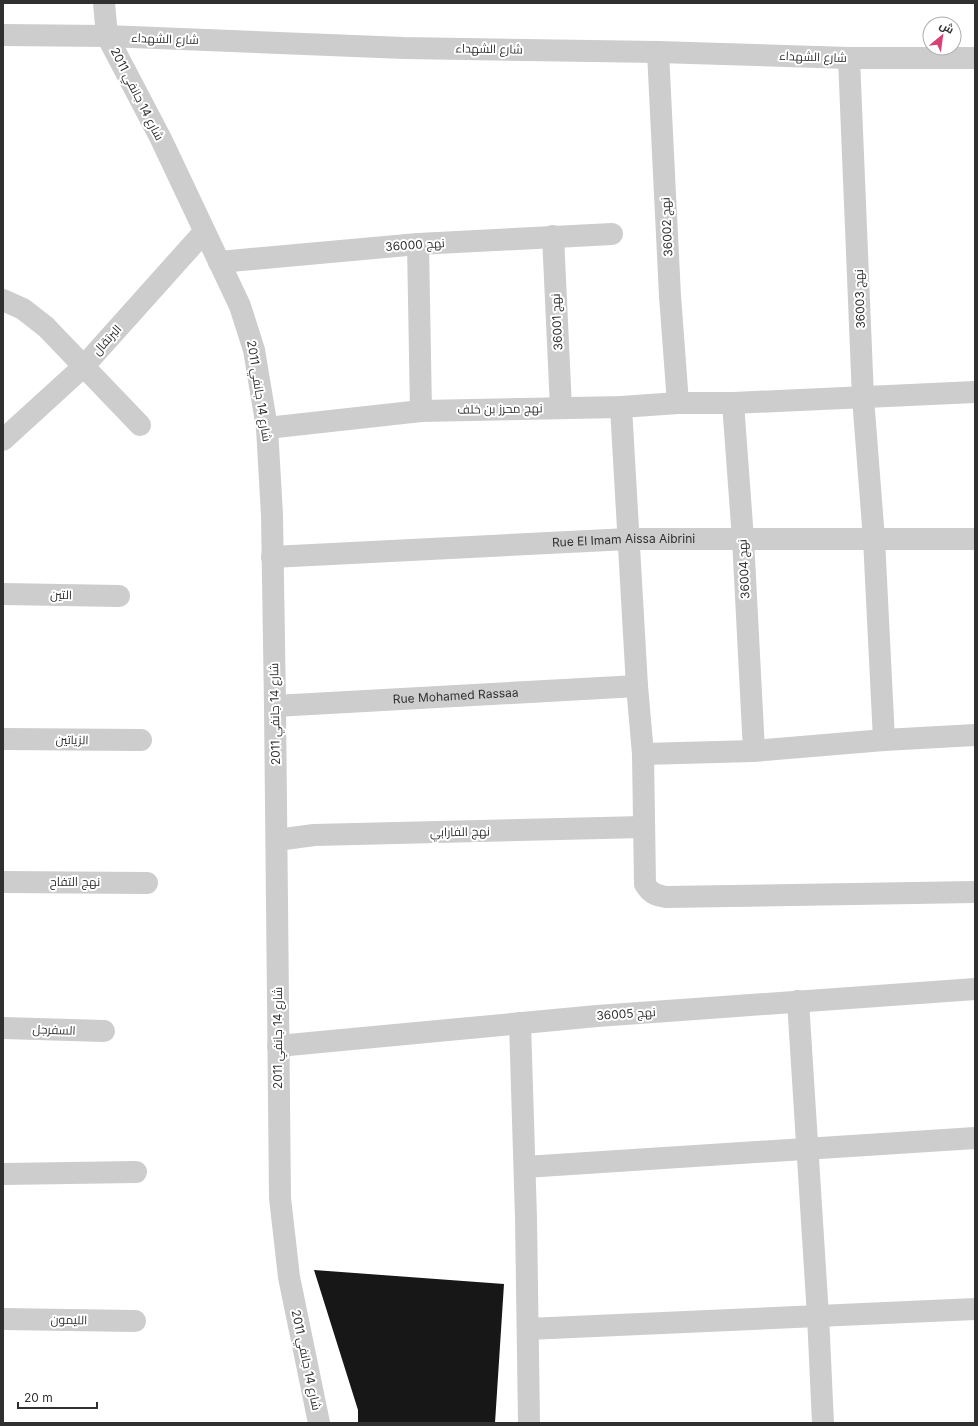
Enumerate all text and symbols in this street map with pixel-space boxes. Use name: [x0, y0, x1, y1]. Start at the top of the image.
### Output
north arrow: [922, 16, 962, 56]
text: ش: [937, 18, 956, 37]
street label: شارع الشهداء: [131, 30, 199, 48]
street label: شارع الشهداء: [455, 40, 523, 58]
street label: شارع 14 جانفي 2011: [105, 45, 167, 144]
street label: شارع الشهداء: [779, 48, 847, 66]
street label: نهج 36002: [657, 197, 677, 257]
street label: نهج 36000: [385, 235, 445, 255]
street label: نهج 36003: [851, 269, 869, 329]
street label: نهج 36001: [548, 293, 566, 351]
street label: البرتقال: [89, 321, 124, 358]
street label: شارع 14 جانفي 2011: [241, 339, 275, 443]
street label: نهج محرز بن خلف: [457, 400, 543, 418]
street label: Rue El Imam Aissa Aibrini: [552, 531, 695, 550]
street label: نهج 36004: [734, 539, 754, 599]
street label: التين: [50, 587, 72, 602]
street label: شارع 14 جانفي 2011: [266, 663, 286, 765]
street label: Rue Mohamed Rassaa: [392, 685, 519, 706]
street label: الزياتين: [55, 732, 89, 747]
street label: نهج الفارابي: [430, 823, 490, 843]
street label: نهج التفاح: [50, 874, 100, 890]
street label: شارع 14 جانفي 2011: [270, 987, 288, 1089]
street label: نهج 36005: [596, 1004, 656, 1024]
street label: السفرجل: [32, 1021, 76, 1038]
street label: شارع 14 جانفي 2011: [286, 1308, 324, 1412]
street label: الليمون: [50, 1312, 88, 1327]
scale bar: [18, 1384, 97, 1410]
text: 20 m: [24, 1390, 53, 1405]

